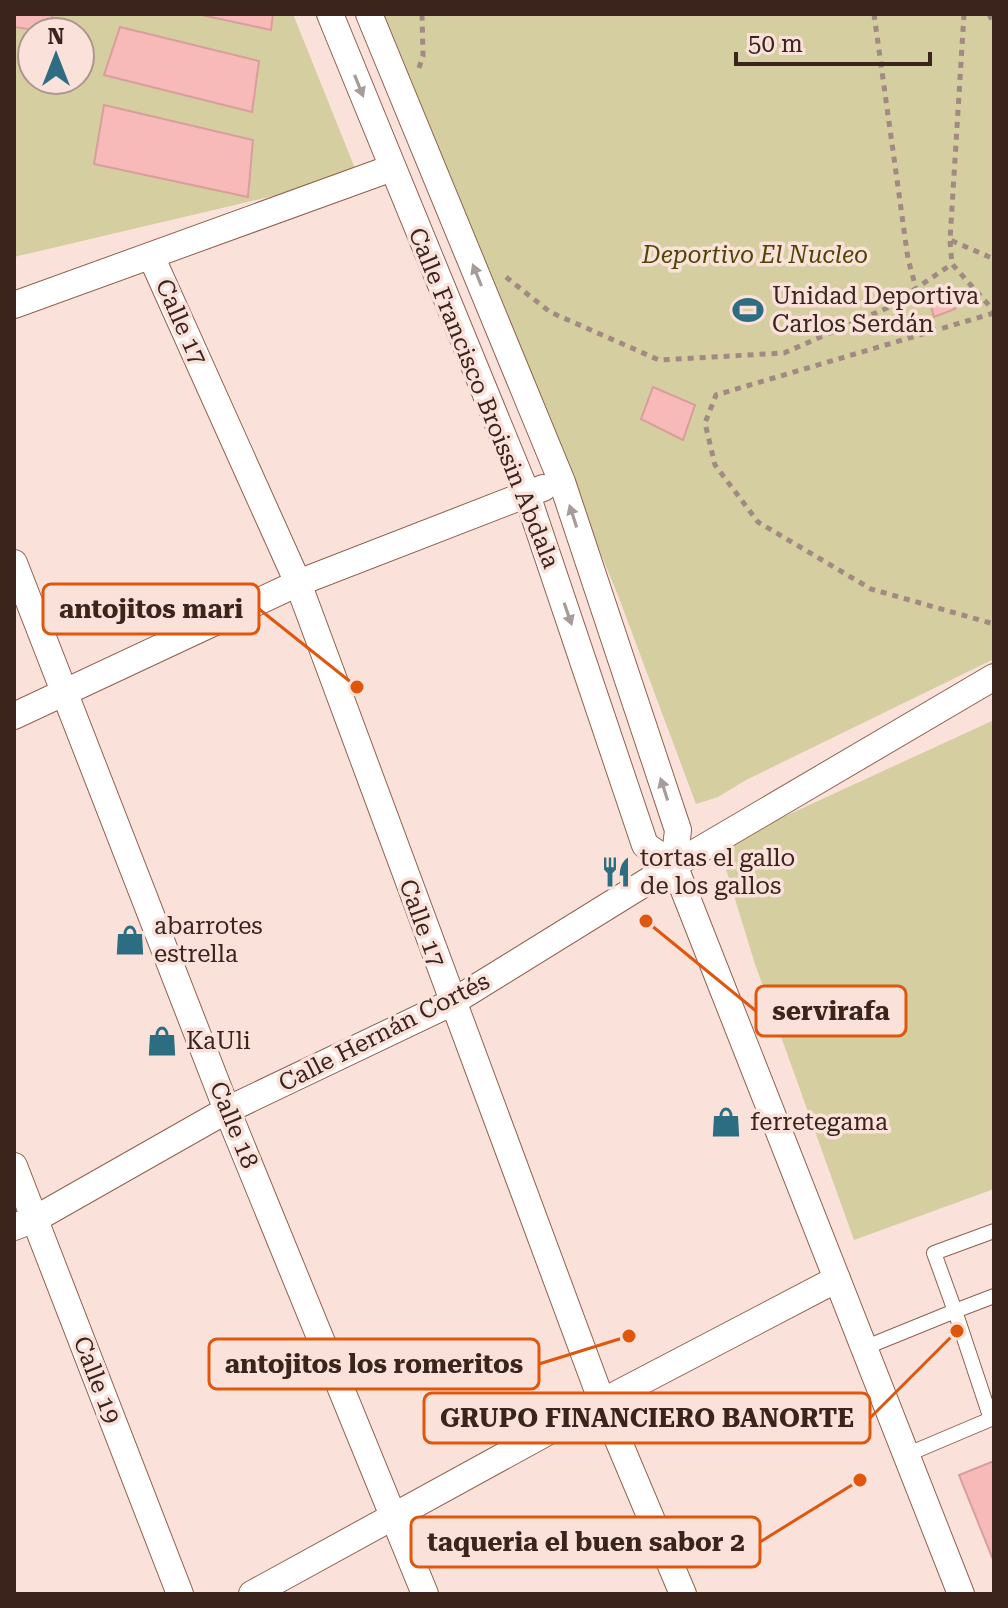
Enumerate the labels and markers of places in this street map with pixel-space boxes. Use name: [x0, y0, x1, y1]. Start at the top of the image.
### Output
place label: Unidad Deportiva Carlos Serdán: [772, 282, 979, 338]
sports icon: Unidad Deportiva Carlos Serdán: [731, 293, 765, 327]
callout: antojitos mari: [43, 584, 259, 634]
place label: tortas el gallo de los gallos: [640, 844, 795, 900]
restaurant icon: tortas el gallo de los gallos: [599, 855, 633, 889]
place label: abarrotes estrella: [154, 912, 263, 968]
shop icon: abarrotes estrella: [113, 923, 147, 957]
callout: servirafa: [756, 986, 906, 1036]
shop icon: KaUli: [145, 1024, 179, 1058]
place label: KaUli: [186, 1027, 251, 1055]
shop icon: ferretegama: [709, 1105, 743, 1139]
place label: ferretegama: [750, 1108, 888, 1136]
callout: antojitos los romeritos: [209, 1339, 539, 1389]
callout: GRUPO FINANCIERO BANORTE: [424, 1393, 870, 1443]
callout: taqueria el buen sabor 2: [411, 1517, 760, 1567]

